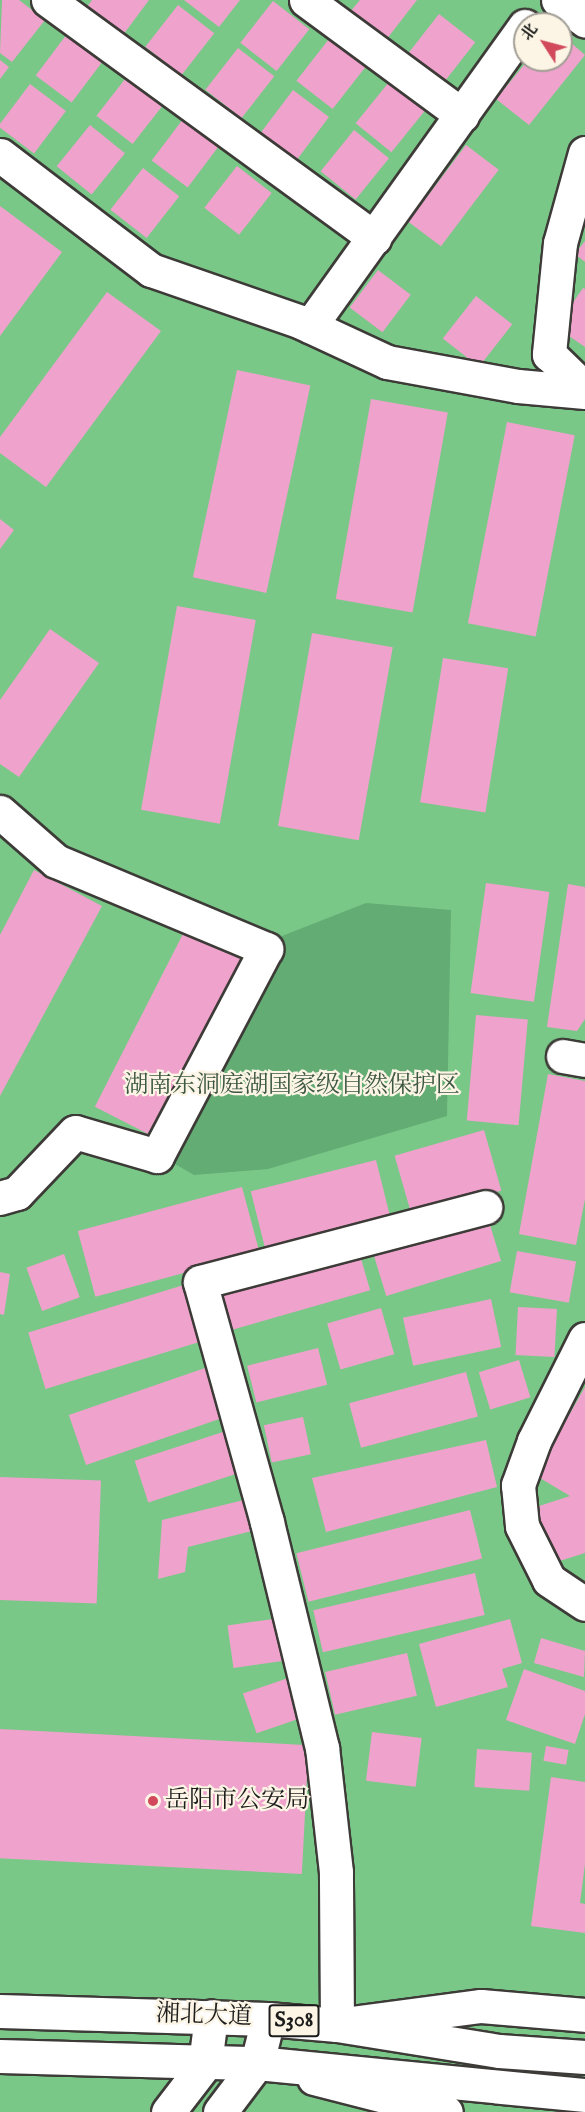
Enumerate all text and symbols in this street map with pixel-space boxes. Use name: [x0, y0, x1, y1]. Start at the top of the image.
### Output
north arrow: [513, 12, 573, 72]
text: 北: [517, 20, 543, 45]
park label: 湖南东洞庭湖国家级自然保护区: [124, 1072, 460, 1100]
place label: 岳阳市公安局: [165, 1787, 309, 1815]
marker: 岳阳市公安局: [146, 1794, 160, 1808]
street label: 湘北大道: [156, 2000, 252, 2032]
road number: S308: [268, 2002, 320, 2040]

